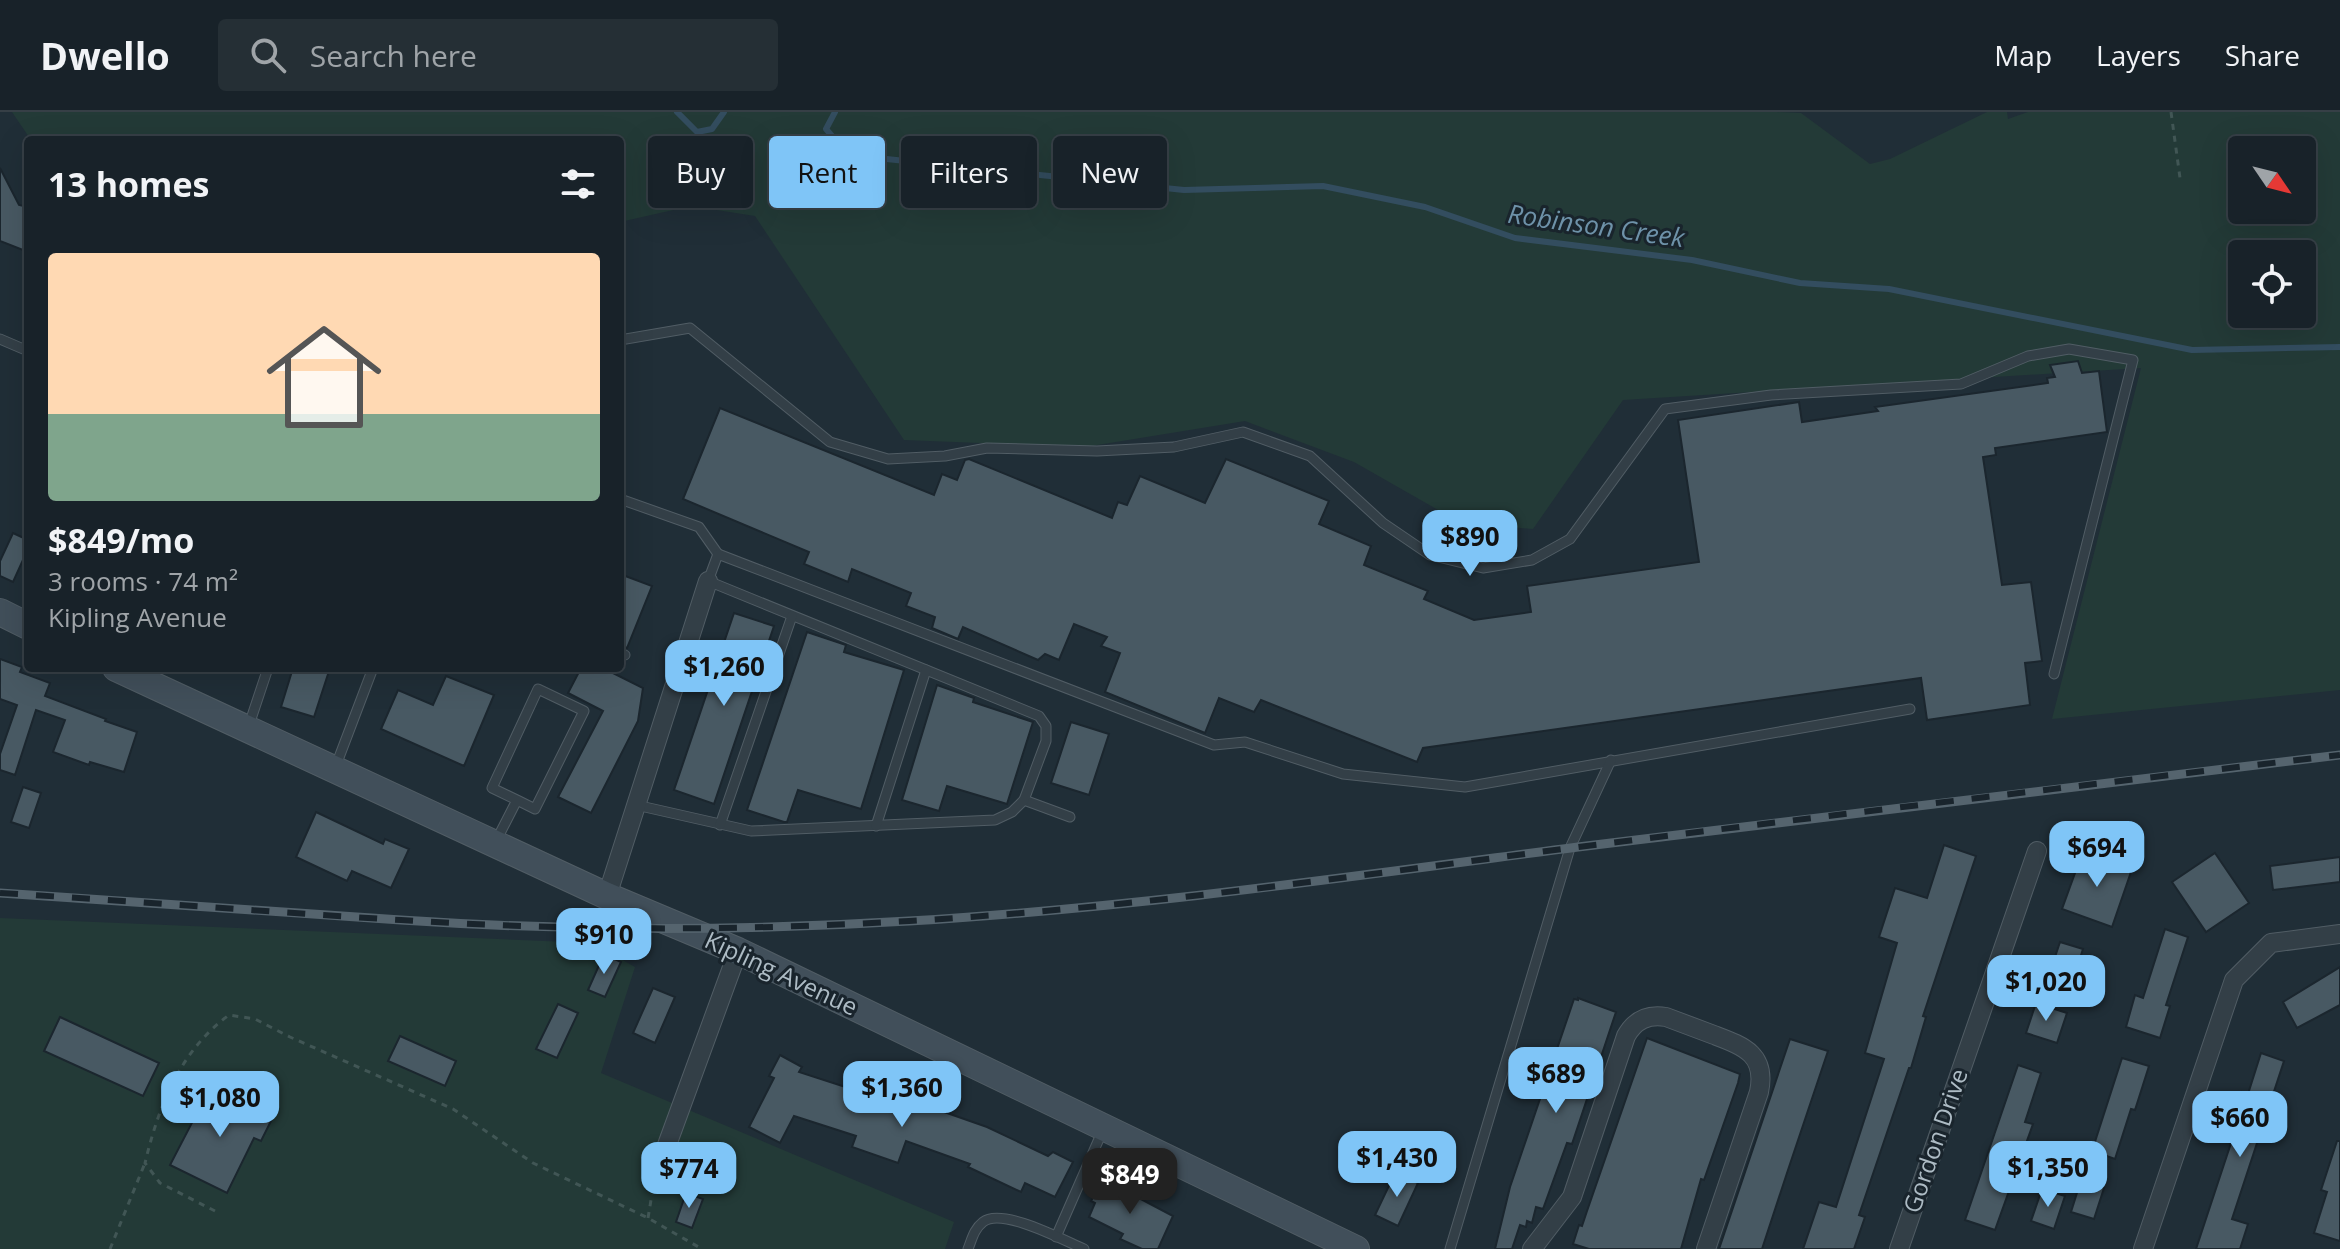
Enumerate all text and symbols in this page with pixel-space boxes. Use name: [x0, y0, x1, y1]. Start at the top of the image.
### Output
search box: [218, 19, 778, 91]
text: Dwello: [40, 29, 170, 81]
icon: search: [246, 33, 290, 77]
text: Search here: [310, 35, 477, 76]
text: Map: [1994, 36, 2052, 74]
text: Layers: [2096, 36, 2181, 74]
text: Share: [2225, 36, 2300, 74]
chip: Buy: [648, 136, 753, 208]
chip: Rent: [769, 136, 885, 208]
chip: Filters: [901, 136, 1037, 208]
chip: New: [1053, 136, 1167, 208]
north arrow: [2228, 136, 2316, 224]
map controls: [2228, 136, 2316, 328]
text: 13 homes: [48, 161, 209, 207]
icon: filters: [556, 162, 600, 206]
water label: Robinson Creek: [1506, 195, 1688, 255]
button: locate: [2228, 240, 2316, 328]
icon: home: [252, 305, 396, 449]
pin: $890: [1423, 510, 1517, 578]
text: $849/mo: [48, 517, 194, 563]
text: $890: [1440, 518, 1500, 554]
text: 3 rooms · 74 m²: [48, 563, 238, 599]
text: Kipling Avenue: [48, 599, 227, 635]
pin: $1,260: [659, 640, 789, 708]
text: $1,260: [683, 648, 765, 684]
pin: $694: [2050, 821, 2144, 889]
text: $694: [2067, 829, 2127, 865]
pin: $910: [557, 908, 651, 976]
text: $910: [574, 916, 634, 952]
street label: Kipling Avenue: [700, 923, 863, 1022]
pin: $1,020: [1981, 955, 2111, 1023]
text: $1,020: [2005, 963, 2087, 999]
pin: $689: [1509, 1047, 1603, 1115]
text: $689: [1526, 1055, 1586, 1091]
pin: $1,360: [837, 1061, 967, 1129]
street label: Gordon Drive: [1894, 1064, 1975, 1217]
text: $1,360: [861, 1069, 943, 1105]
pin: $1,080: [155, 1071, 285, 1139]
text: $1,080: [179, 1079, 261, 1115]
pin: $660: [2193, 1091, 2287, 1159]
text: $660: [2210, 1099, 2270, 1135]
pin: $1,430: [1332, 1131, 1462, 1199]
text: $1,430: [1356, 1139, 1438, 1175]
pin: $1,350: [1983, 1141, 2113, 1209]
pin: $774: [642, 1142, 736, 1210]
pin: $849: [1083, 1148, 1177, 1216]
text: $1,350: [2007, 1149, 2089, 1185]
text: $774: [659, 1150, 719, 1186]
text: $849: [1100, 1156, 1160, 1192]

